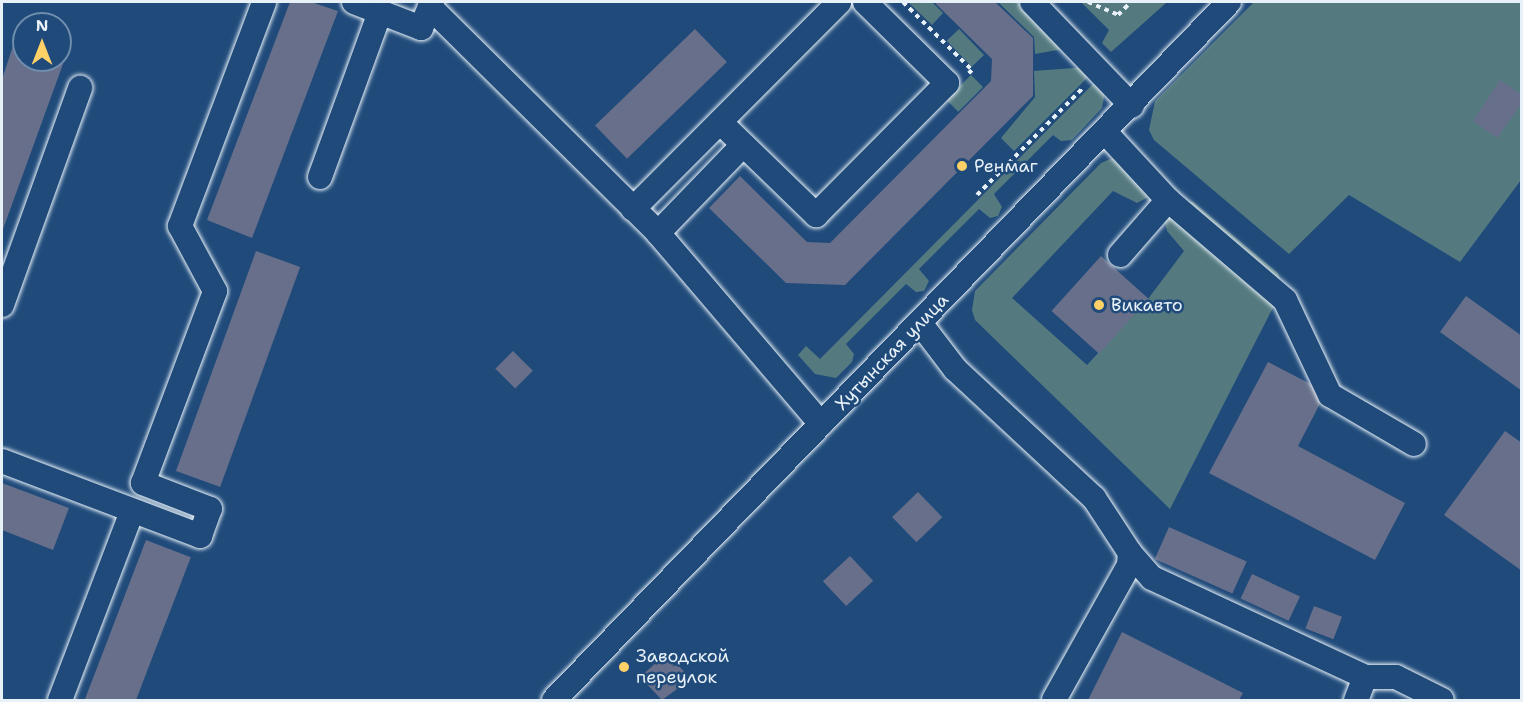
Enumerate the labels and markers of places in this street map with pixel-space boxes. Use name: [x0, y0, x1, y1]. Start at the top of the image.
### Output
place label: Ренмаг: [974, 155, 1038, 177]
marker: Ренмаг: [955, 159, 969, 173]
place label: Викавто: [1111, 294, 1183, 316]
marker: Викавто: [1092, 298, 1106, 312]
place label: Заводской переулок: [636, 646, 729, 688]
marker: Заводской переулок: [617, 660, 631, 674]

